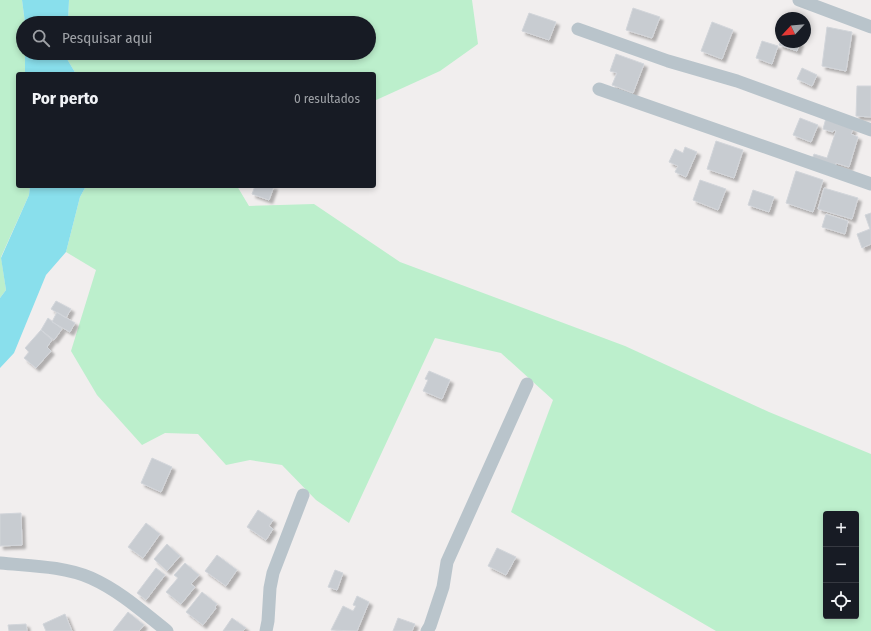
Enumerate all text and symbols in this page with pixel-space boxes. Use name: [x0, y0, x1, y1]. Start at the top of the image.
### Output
north arrow: [775, 12, 811, 48]
search box: [16, 16, 376, 60]
icon: search: [30, 27, 52, 49]
text: Pesquisar aqui: [62, 29, 152, 47]
text: Por perto: [32, 88, 98, 109]
text: 0 resultados: [294, 91, 360, 106]
map controls: [823, 511, 859, 619]
button: +: [823, 511, 859, 547]
button: −: [823, 547, 859, 583]
button: locate: [823, 583, 859, 619]

